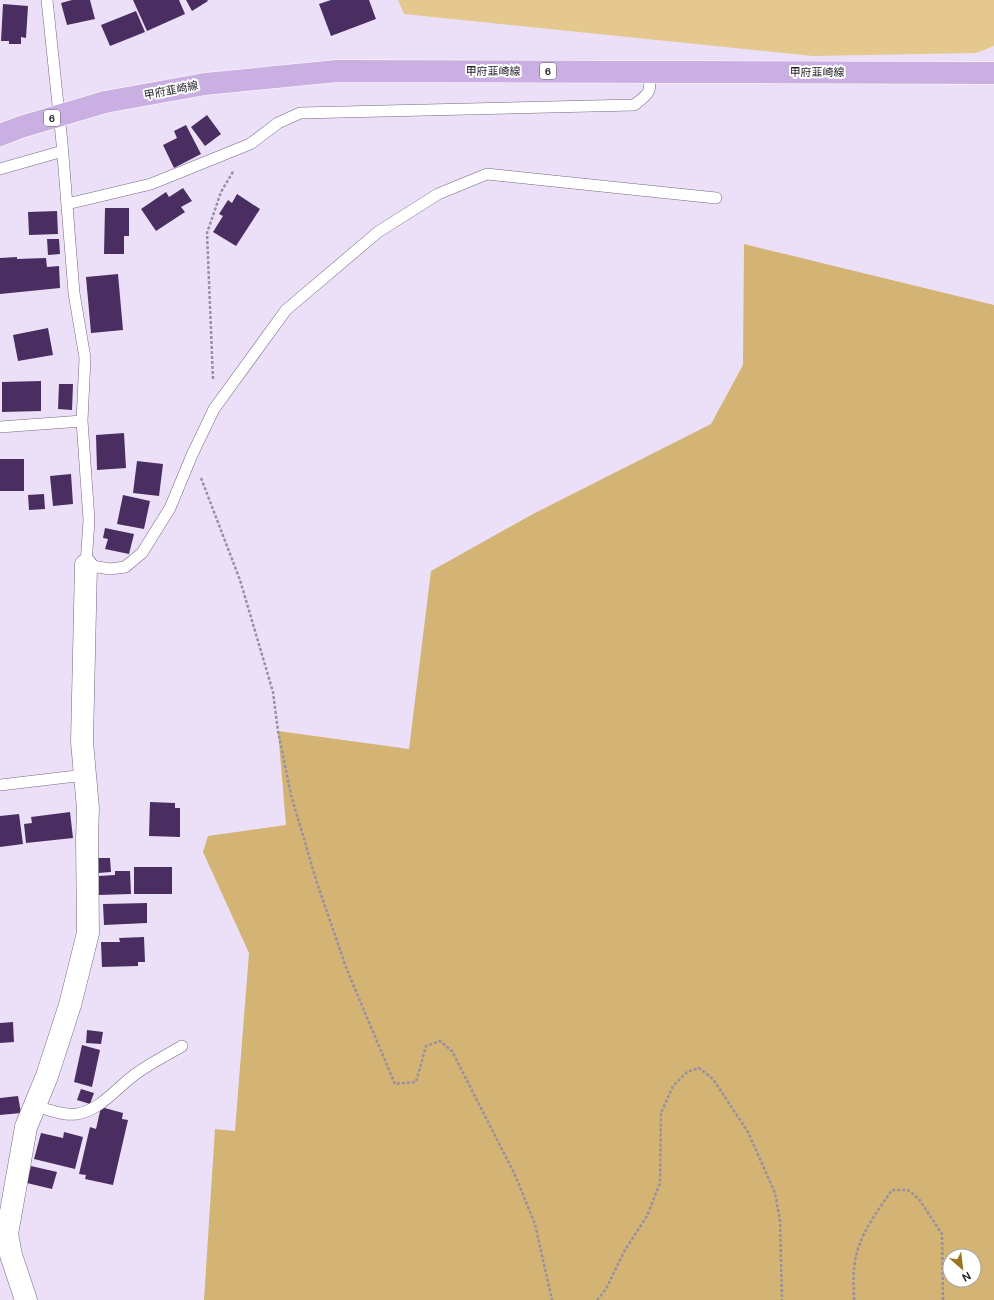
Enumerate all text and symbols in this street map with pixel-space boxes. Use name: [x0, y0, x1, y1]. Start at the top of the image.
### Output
road number: 6: [540, 63, 556, 79]
street label: 甲府韮崎線: [466, 64, 521, 78]
street label: 甲府韮崎線: [790, 65, 845, 79]
street label: 甲府韮崎線: [143, 78, 199, 102]
road number: 6: [44, 110, 60, 126]
north arrow: [942, 1248, 982, 1288]
text: N: [960, 1269, 974, 1285]

